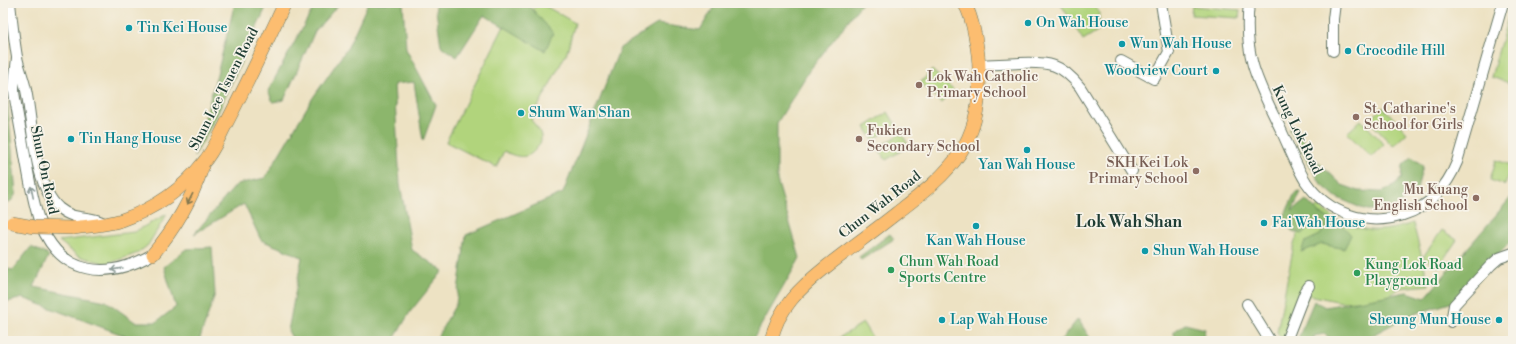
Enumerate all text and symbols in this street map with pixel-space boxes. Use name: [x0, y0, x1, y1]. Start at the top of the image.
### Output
place label: On Wah House: [1036, 14, 1129, 32]
marker: On Wah House: [1023, 18, 1033, 28]
place label: Tin Kei House: [137, 19, 228, 37]
marker: Tin Kei House: [124, 23, 134, 33]
street label: Shun Lee Tsuen Road: [185, 24, 263, 154]
place label: Wun Wah House: [1129, 35, 1232, 53]
marker: Wun Wah House: [1117, 39, 1127, 49]
place label: Crocodile Hill: [1356, 42, 1445, 60]
marker: Crocodile Hill: [1343, 46, 1353, 56]
place label: Woodview Court: [1103, 62, 1208, 80]
marker: Woodview Court: [1211, 66, 1221, 76]
place label: Lok Wah Catholic Primary School: [927, 68, 1038, 102]
marker: Lok Wah Catholic Primary School: [914, 80, 924, 90]
street label: Kung Lok Road: [1268, 83, 1326, 177]
place label: St. Catharine's School for Girls: [1364, 100, 1463, 134]
place label: Shum Wan Shan: [529, 104, 631, 122]
marker: Shum Wan Shan: [516, 108, 526, 118]
marker: St. Catharine's School for Girls: [1351, 112, 1361, 122]
place label: Fukien Secondary School: [867, 122, 980, 156]
street label: Shun On Road: [26, 124, 62, 216]
place label: Tin Hang House: [79, 130, 182, 148]
marker: Tin Hang House: [66, 134, 76, 144]
marker: Fukien Secondary School: [854, 134, 864, 144]
marker: Yan Wah House: [1022, 145, 1032, 155]
place label: SKH Kei Lok Primary School: [1089, 154, 1189, 188]
place label: Yan Wah House: [977, 156, 1076, 174]
marker: SKH Kei Lok Primary School: [1191, 166, 1201, 176]
street label: Chun Wah Road: [835, 167, 925, 243]
place label: Mu Kuang English School: [1373, 181, 1469, 215]
one-way arrow: [27, 186, 35, 199]
one-way arrow: [186, 192, 193, 204]
marker: Mu Kuang English School: [1471, 193, 1481, 203]
district label: Lok Wah Shan: [1076, 212, 1182, 232]
place label: Fai Wah House: [1272, 214, 1365, 232]
marker: Fai Wah House: [1259, 218, 1269, 228]
marker: Kan Wah House: [971, 221, 981, 231]
place label: Kan Wah House: [926, 232, 1026, 250]
place label: Shun Wah House: [1153, 242, 1259, 260]
marker: Shun Wah House: [1140, 246, 1150, 256]
place label: Chun Wah Road Sports Centre: [899, 253, 999, 287]
place label: Kung Lok Road Playground: [1365, 256, 1462, 290]
one-way arrow: [111, 265, 124, 273]
marker: Chun Wah Road Sports Centre: [886, 265, 896, 275]
marker: Kung Lok Road Playground: [1352, 268, 1362, 278]
place label: Lap Wah House: [950, 311, 1048, 329]
place label: Sheung Mun House: [1369, 311, 1491, 329]
marker: Lap Wah House: [937, 315, 947, 325]
marker: Sheung Mun House: [1494, 315, 1504, 325]

